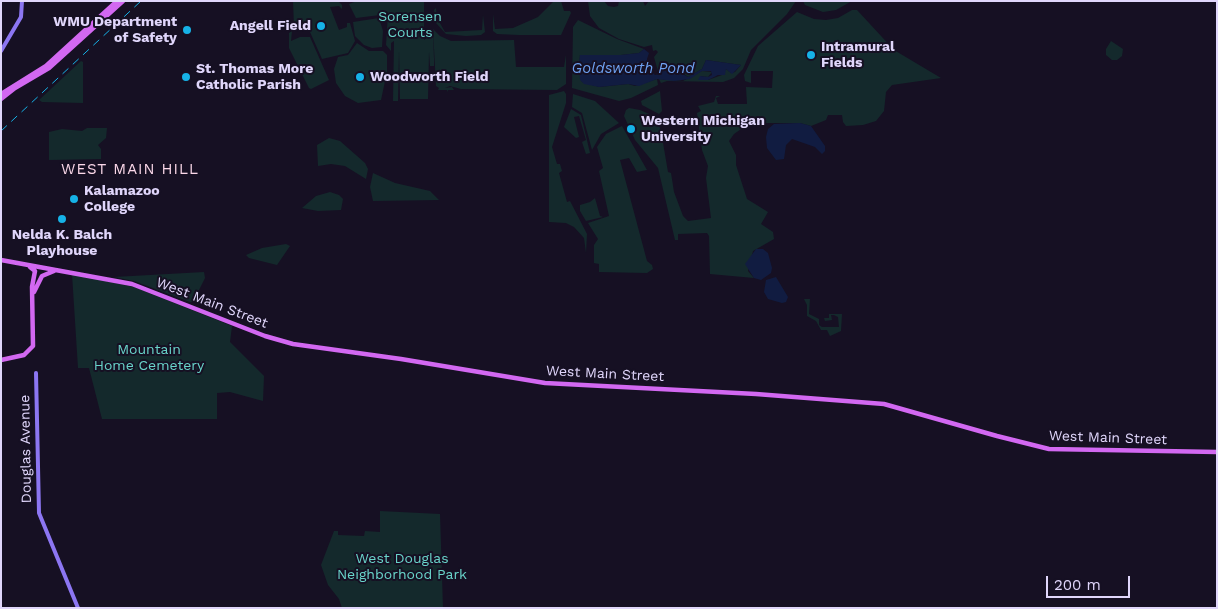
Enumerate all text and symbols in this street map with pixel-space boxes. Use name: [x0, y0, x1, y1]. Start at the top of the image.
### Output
park label: Sorensen Courts: [378, 9, 442, 41]
place label: WMU Department of Safety: [53, 14, 177, 46]
place label: Angell Field: [230, 18, 311, 34]
marker: Angell Field: [315, 20, 327, 32]
marker: WMU Department of Safety: [181, 24, 193, 36]
place label: Intramural Fields: [821, 39, 895, 72]
marker: Intramural Fields: [805, 49, 817, 61]
water label: Goldsworth Pond: [572, 60, 694, 78]
place label: St. Thomas More Catholic Parish: [196, 61, 313, 94]
place label: Woodworth Field: [370, 69, 488, 85]
marker: St. Thomas More Catholic Parish: [180, 71, 192, 83]
marker: Woodworth Field: [354, 71, 366, 83]
place label: Western Michigan University: [641, 113, 765, 146]
marker: Western Michigan University: [625, 123, 637, 135]
district label: WEST MAIN HILL: [59, 161, 201, 179]
place label: Kalamazoo College: [84, 183, 160, 216]
marker: Kalamazoo College: [68, 193, 80, 205]
marker: Nelda K. Balch Playhouse: [56, 213, 68, 225]
place label: Nelda K. Balch Playhouse: [12, 227, 112, 260]
street label: West Main Street: [154, 274, 270, 332]
park label: Mountain Home Cemetery: [94, 342, 204, 374]
street label: West Main Street: [546, 363, 664, 385]
street label: Douglas Avenue: [17, 395, 35, 503]
street label: West Main Street: [1049, 428, 1167, 448]
park label: West Douglas Neighborhood Park: [337, 551, 467, 584]
scale bar: [1048, 566, 1132, 598]
text: 200 m: [1054, 576, 1101, 594]

